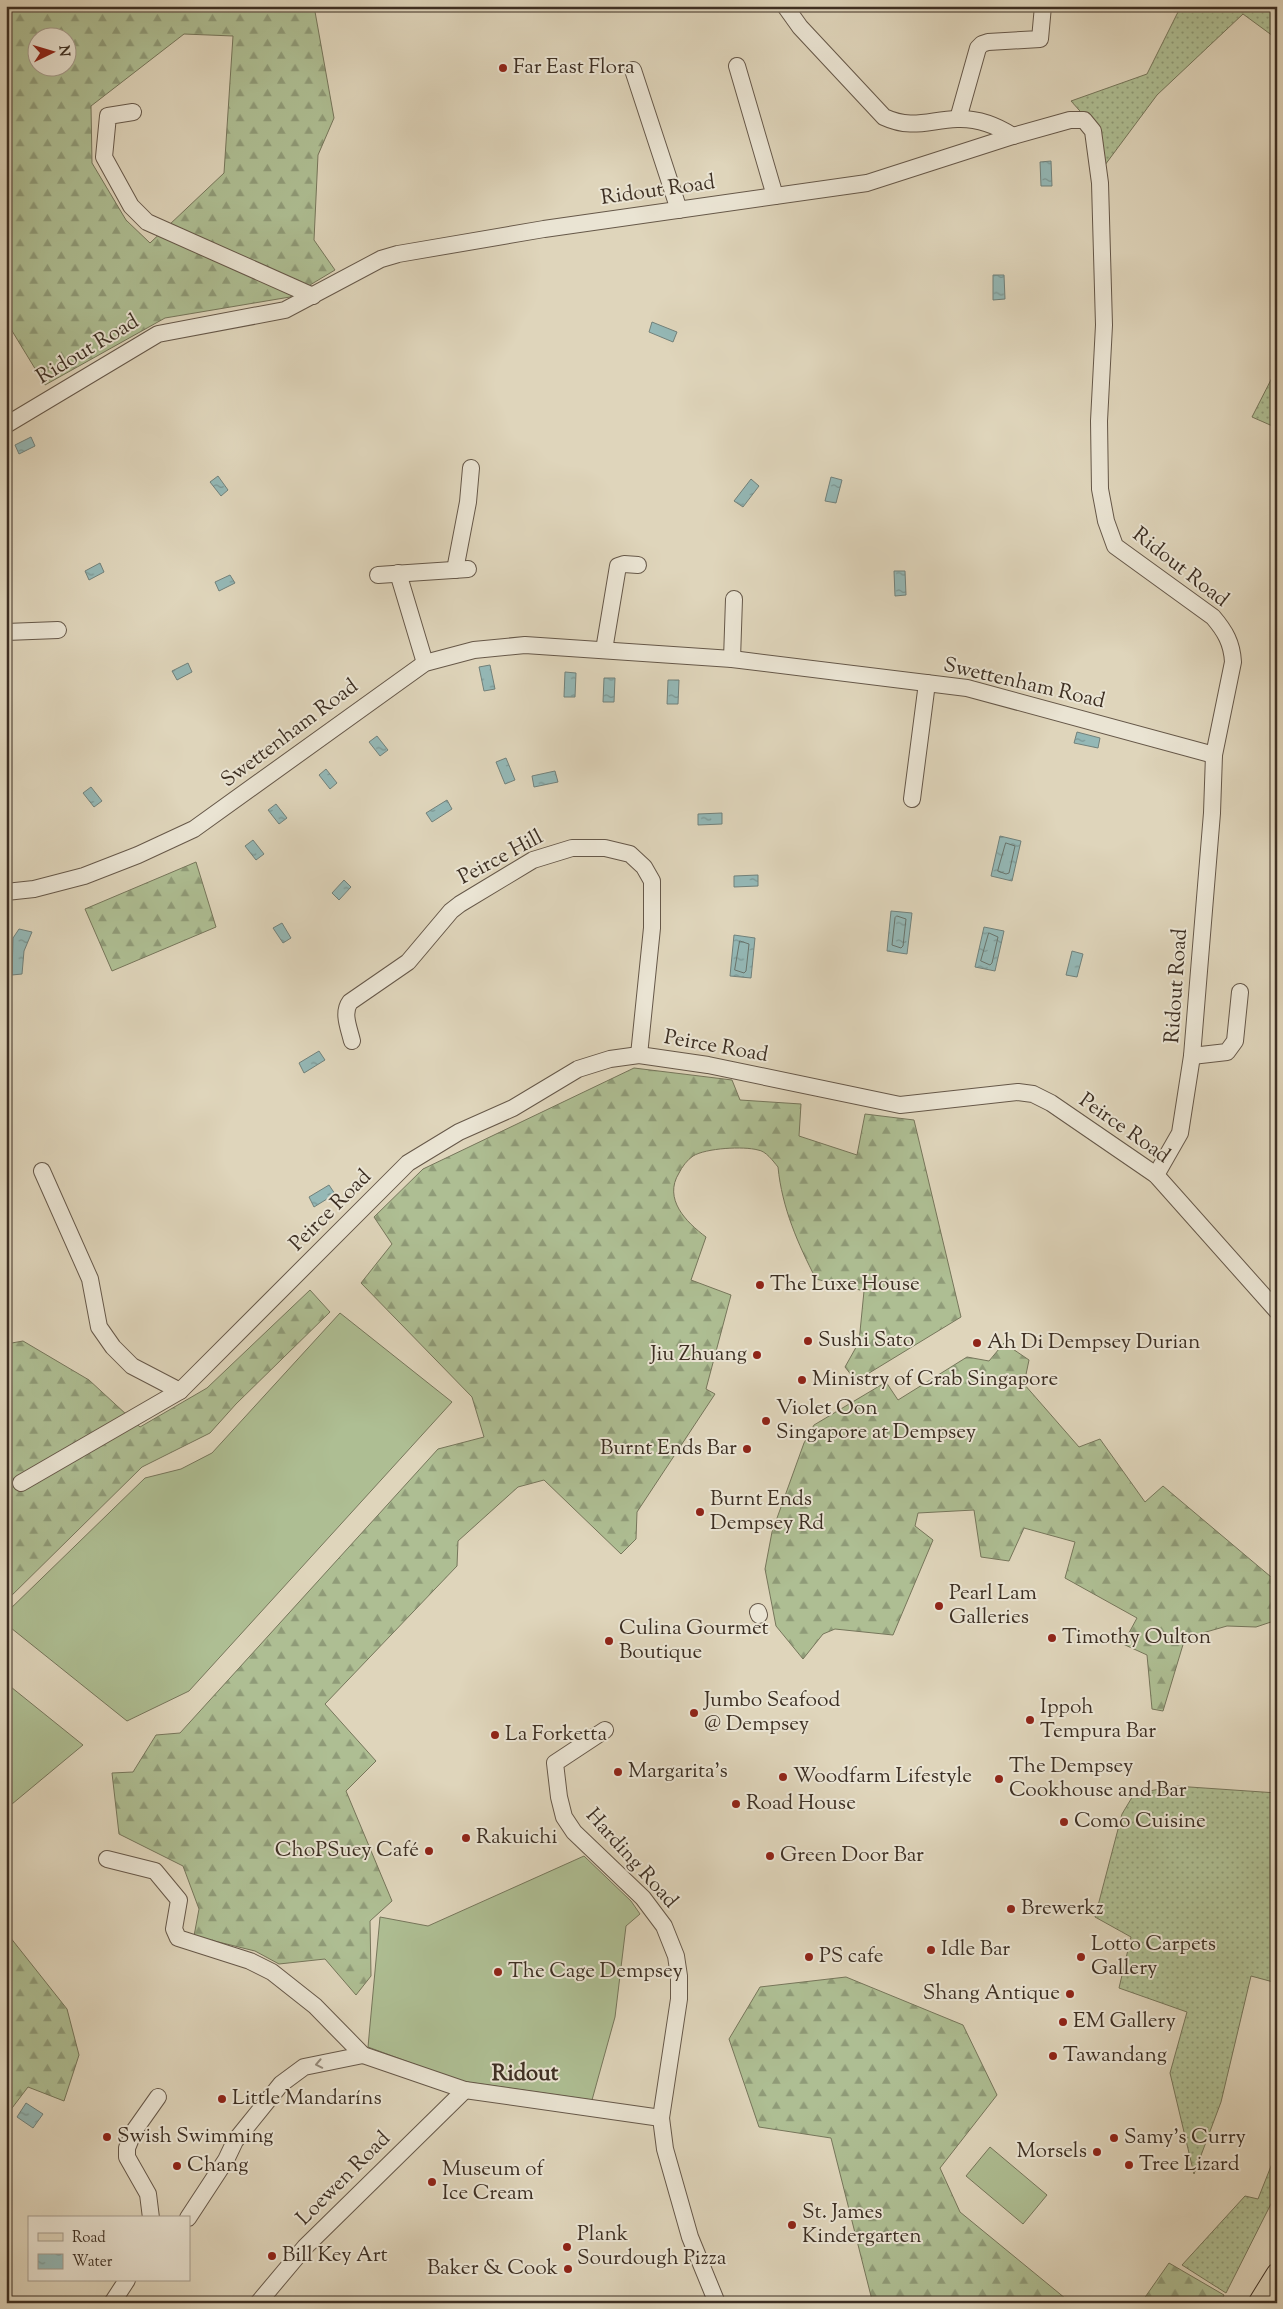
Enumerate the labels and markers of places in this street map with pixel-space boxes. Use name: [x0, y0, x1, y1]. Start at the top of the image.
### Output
place label: Far East Flora: [513, 53, 635, 83]
marker: Far East Flora: [497, 62, 509, 74]
place label: The Luxe House: [770, 1270, 920, 1300]
marker: The Luxe House: [754, 1279, 766, 1291]
place label: Sushi Sato: [818, 1326, 914, 1356]
place label: Ah Di Dempsey Durian: [987, 1328, 1200, 1358]
marker: Sushi Sato: [802, 1335, 814, 1347]
marker: Ah Di Dempsey Durian: [971, 1337, 983, 1349]
place label: Jiu Zhuang: [649, 1340, 747, 1370]
marker: Jiu Zhuang: [751, 1349, 763, 1361]
place label: Ministry of Crab Singapore: [812, 1365, 1058, 1395]
marker: Ministry of Crab Singapore: [796, 1374, 808, 1386]
place label: Violet Oon Singapore at Dempsey: [776, 1394, 977, 1448]
marker: Violet Oon Singapore at Dempsey: [760, 1415, 772, 1427]
place label: Burnt Ends Bar: [600, 1434, 737, 1464]
marker: Burnt Ends Bar: [741, 1443, 753, 1455]
place label: Burnt Ends Dempsey Rd: [710, 1485, 824, 1539]
marker: Burnt Ends Dempsey Rd: [694, 1506, 706, 1518]
place label: Pearl Lam Galleries: [949, 1579, 1037, 1633]
marker: Pearl Lam Galleries: [933, 1600, 945, 1612]
place label: Culina Gourmet Boutique: [619, 1614, 769, 1668]
place label: Timothy Oulton: [1062, 1623, 1211, 1653]
marker: Timothy Oulton: [1046, 1632, 1058, 1644]
marker: Culina Gourmet Boutique: [603, 1635, 615, 1647]
place label: Jumbo Seafood @ Dempsey: [703, 1686, 841, 1740]
place label: Ippoh Tempura Bar: [1040, 1693, 1156, 1747]
marker: Jumbo Seafood @ Dempsey: [688, 1707, 700, 1719]
marker: Ippoh Tempura Bar: [1024, 1714, 1036, 1726]
place label: La Forketta: [505, 1720, 607, 1750]
marker: La Forketta: [489, 1729, 501, 1741]
place label: The Dempsey Cookhouse and Bar: [1009, 1752, 1187, 1806]
place label: Margarita's: [628, 1757, 728, 1787]
place label: Woodfarm Lifestyle: [793, 1762, 972, 1792]
marker: Margarita's: [612, 1766, 624, 1778]
marker: Woodfarm Lifestyle: [777, 1771, 789, 1783]
marker: The Dempsey Cookhouse and Bar: [993, 1773, 1005, 1785]
place label: Road House: [746, 1789, 856, 1819]
marker: Road House: [730, 1798, 742, 1810]
place label: Como Cuisine: [1074, 1807, 1206, 1837]
marker: Como Cuisine: [1058, 1816, 1070, 1828]
place label: Rakuichi: [476, 1823, 557, 1853]
marker: Rakuichi: [460, 1832, 472, 1844]
place label: ChoPSuey Café: [275, 1836, 419, 1866]
place label: Green Door Bar: [780, 1841, 924, 1871]
marker: ChoPSuey Café: [423, 1845, 435, 1857]
marker: Green Door Bar: [764, 1850, 776, 1862]
place label: Brewerkz: [1021, 1894, 1104, 1924]
marker: Brewerkz: [1005, 1903, 1017, 1915]
place label: Lotto Carpets Gallery: [1091, 1930, 1216, 1984]
place label: Idle Bar: [941, 1935, 1010, 1965]
place label: PS cafe: [819, 1942, 884, 1972]
marker: Idle Bar: [925, 1944, 937, 1956]
marker: PS cafe: [803, 1951, 815, 1963]
marker: Lotto Carpets Gallery: [1075, 1951, 1087, 1963]
place label: The Cage Dempsey: [508, 1957, 684, 1987]
marker: The Cage Dempsey: [492, 1966, 504, 1978]
place label: Shang Antique: [923, 1979, 1060, 2009]
marker: Shang Antique: [1064, 1988, 1076, 2000]
place label: EM Gallery: [1073, 2007, 1176, 2037]
marker: EM Gallery: [1057, 2016, 1069, 2028]
place label: Tawandang: [1063, 2041, 1167, 2071]
marker: Tawandang: [1047, 2050, 1059, 2062]
place label: Little Mandaríns: [232, 2084, 382, 2114]
marker: Little Mandaríns: [216, 2093, 228, 2105]
place label: Swish Swimming: [117, 2122, 274, 2152]
place label: Samy's Curry: [1124, 2123, 1247, 2153]
marker: Swish Swimming: [101, 2131, 113, 2143]
marker: Samy's Curry: [1108, 2132, 1120, 2144]
place label: Morsels: [1017, 2137, 1087, 2167]
marker: Morsels: [1091, 2146, 1103, 2158]
place label: Tree Lizard: [1139, 2150, 1240, 2180]
place label: Chang: [187, 2151, 248, 2181]
place label: Museum of Ice Cream: [442, 2155, 546, 2209]
marker: Tree Lizard: [1123, 2159, 1135, 2171]
marker: Chang: [171, 2160, 183, 2172]
marker: Museum of Ice Cream: [426, 2176, 438, 2188]
place label: St. James Kindergarten: [802, 2198, 922, 2252]
marker: St. James Kindergarten: [786, 2219, 798, 2231]
place label: Plank Sourdough Pizza: [577, 2220, 727, 2274]
place label: Bill Key Art: [282, 2241, 388, 2271]
marker: Plank Sourdough Pizza: [561, 2241, 573, 2253]
marker: Bill Key Art: [266, 2250, 278, 2262]
place label: Baker & Cook: [427, 2254, 559, 2284]
marker: Baker & Cook: [562, 2263, 574, 2275]

